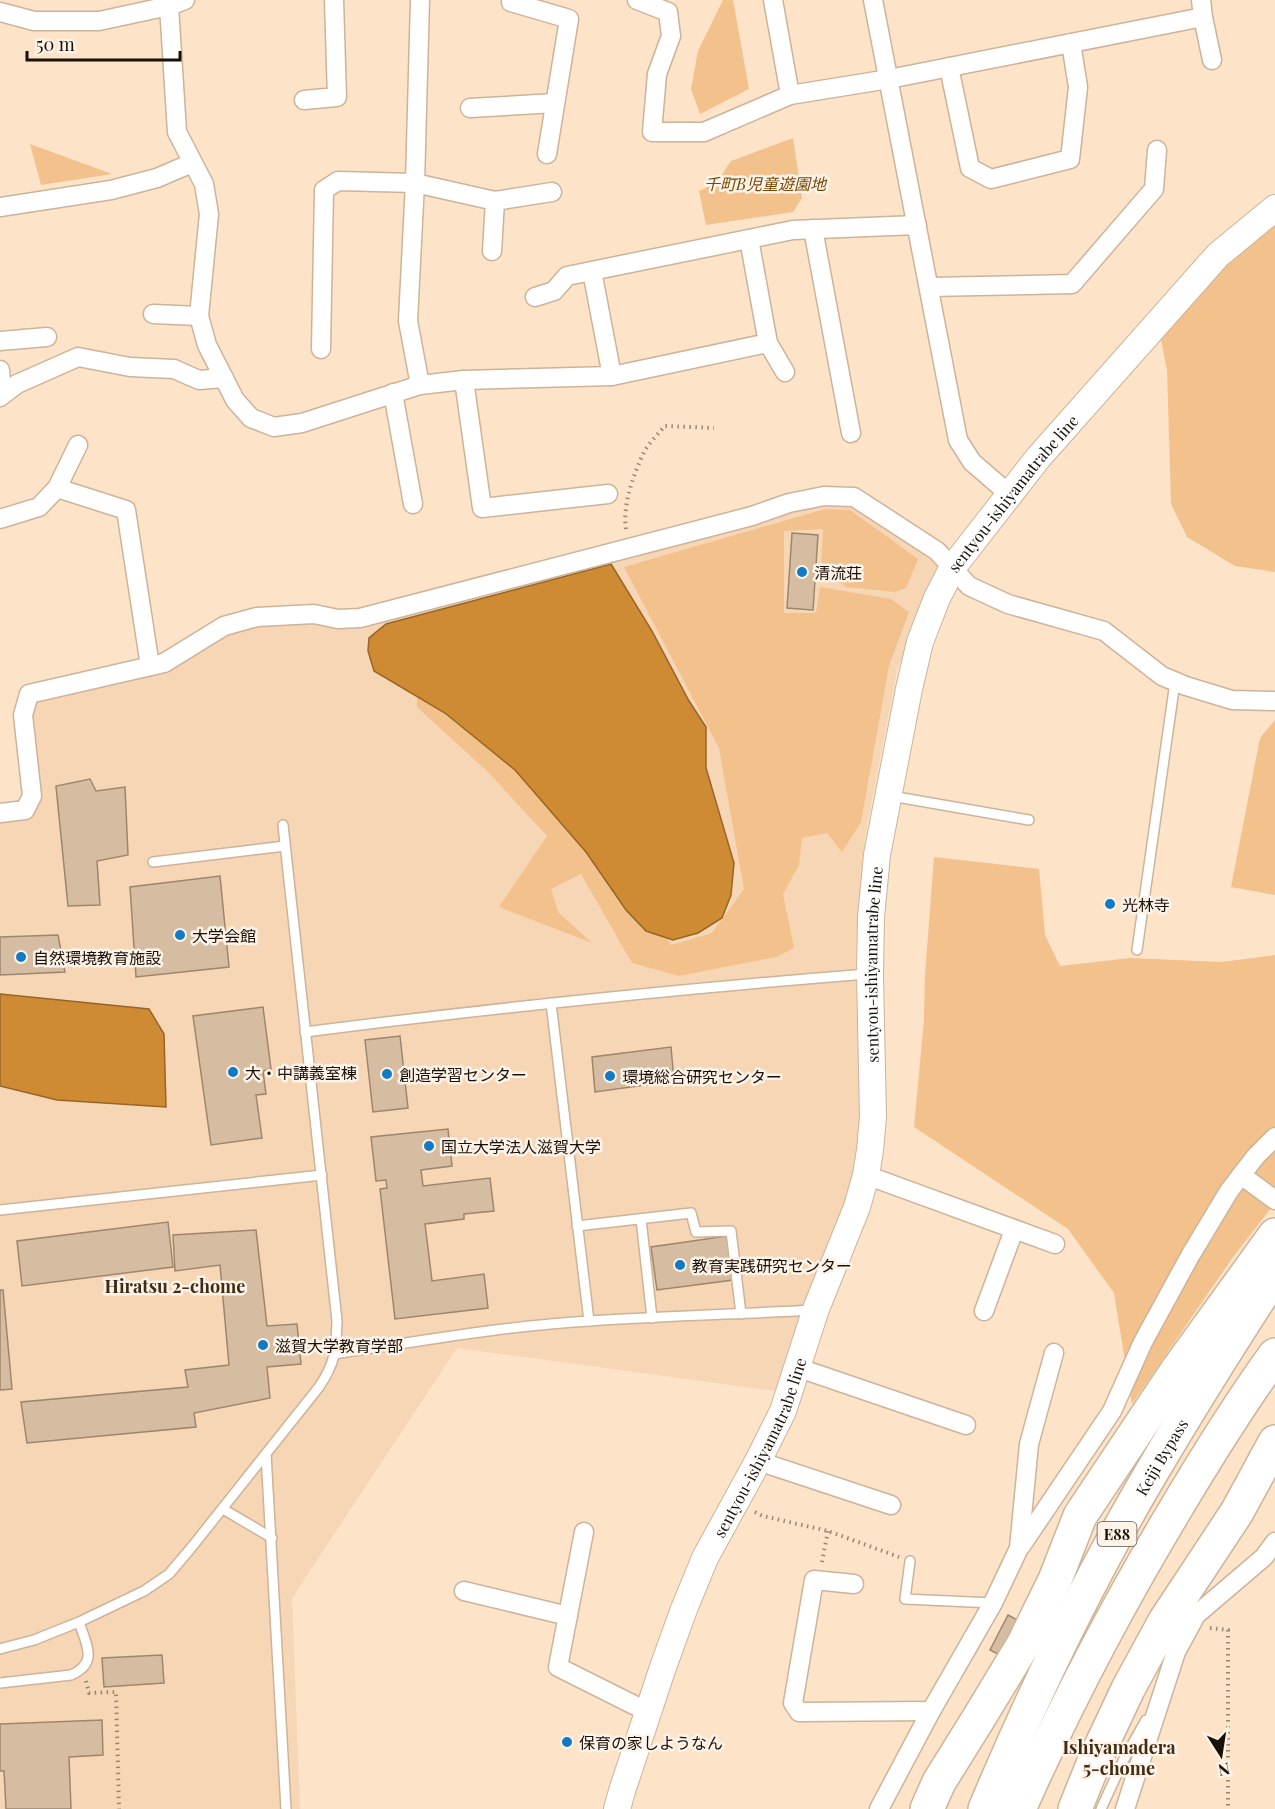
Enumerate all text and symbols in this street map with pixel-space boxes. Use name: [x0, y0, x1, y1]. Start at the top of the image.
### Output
scale bar: [27, 24, 180, 62]
text: 50 m: [36, 32, 75, 56]
park label: 千町B児童遊園地: [704, 173, 828, 194]
street label: sentyou-ishiyamatrabe line: [943, 410, 1082, 576]
place label: 清流荘: [814, 562, 862, 583]
marker: 清流荘: [795, 565, 809, 579]
street label: sentyou-ishiyamatrabe line: [859, 865, 886, 1063]
place label: 光林寺: [1122, 894, 1170, 915]
marker: 光林寺: [1103, 897, 1117, 911]
place label: 大学会館: [192, 925, 256, 946]
marker: 大学会館: [173, 928, 187, 942]
place label: 自然環境教育施設: [33, 947, 161, 968]
marker: 自然環境教育施設: [14, 950, 28, 964]
place label: 大・中講義室棟: [245, 1062, 357, 1083]
place label: 創造学習センター: [399, 1064, 527, 1085]
marker: 大・中講義室棟: [226, 1065, 240, 1079]
place label: 環境総合研究センター: [622, 1066, 782, 1087]
marker: 創造学習センター: [380, 1067, 394, 1081]
marker: 環境総合研究センター: [603, 1069, 617, 1083]
place label: 国立大学法人滋賀大学: [441, 1136, 601, 1157]
marker: 国立大学法人滋賀大学: [422, 1139, 436, 1153]
place label: 教育実践研究センター: [692, 1255, 852, 1276]
marker: 教育実践研究センター: [673, 1258, 687, 1272]
district label: Hiratsu 2-chome: [105, 1274, 245, 1298]
place label: 滋賀大学教育学部: [275, 1335, 403, 1356]
marker: 滋賀大学教育学部: [256, 1338, 270, 1352]
street label: sentyou-ishiyamatrabe line: [708, 1355, 810, 1541]
street label: Keiji Bypass: [1130, 1415, 1192, 1499]
road number: E88: [1098, 1522, 1136, 1546]
north arrow: [1191, 1725, 1251, 1785]
place label: 保育の家しようなん: [579, 1732, 723, 1753]
marker: 保育の家しようなん: [560, 1735, 574, 1749]
district label: Ishiyamadera 5-chome: [1062, 1735, 1176, 1780]
text: N: [1216, 1759, 1232, 1782]

